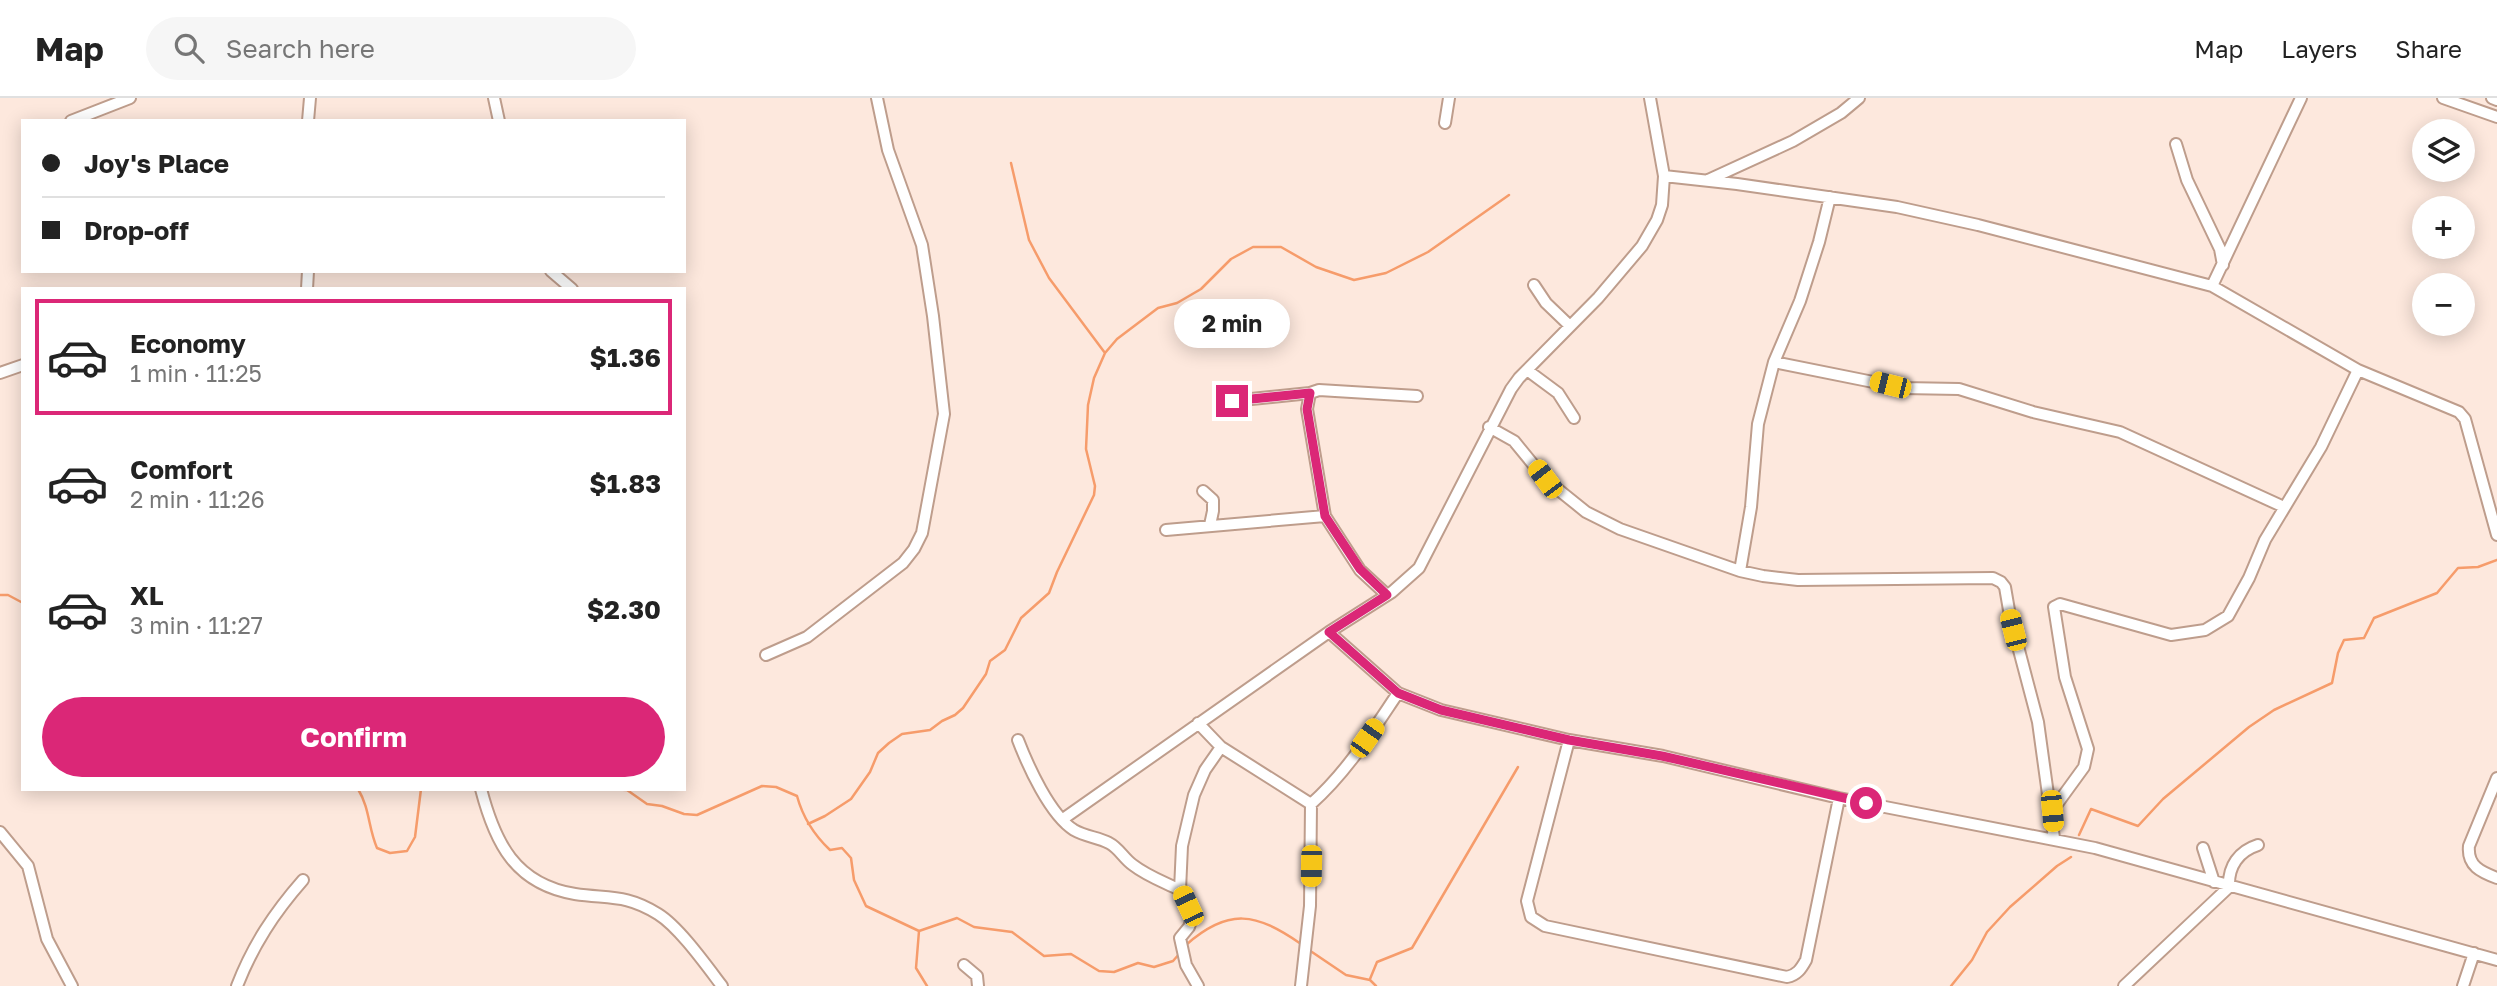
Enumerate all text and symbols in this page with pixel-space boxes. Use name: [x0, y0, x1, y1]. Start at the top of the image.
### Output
search box: [146, 17, 636, 80]
text: Map: [35, 29, 104, 68]
icon: search: [170, 29, 208, 67]
text: Search here: [226, 33, 375, 64]
text: Map: [2194, 34, 2243, 63]
text: Layers: [2281, 34, 2357, 63]
text: Share: [2395, 34, 2462, 63]
map controls: [2412, 119, 2475, 336]
button: layers: [2412, 119, 2475, 182]
text: Joy's Place: [84, 148, 229, 179]
button: +: [2412, 196, 2475, 259]
text: Drop-off: [84, 215, 189, 246]
button: −: [2412, 273, 2475, 336]
callout: 2 min: [1174, 300, 1290, 348]
text: 2 min: [1202, 309, 1262, 337]
icon: car: [46, 326, 109, 389]
text: Economy: [130, 328, 246, 359]
text: $1.36: [589, 342, 661, 373]
text: 1 min · 11:25: [130, 359, 262, 387]
car: [1868, 370, 1913, 400]
route end: [1216, 385, 1248, 417]
icon: car: [46, 452, 109, 515]
text: Comfort: [130, 454, 233, 485]
car: [1524, 456, 1567, 502]
text: $1.83: [589, 468, 661, 499]
text: 2 min · 11:26: [130, 485, 265, 513]
icon: car: [46, 578, 109, 641]
text: XL: [130, 580, 164, 611]
text: $2.30: [587, 594, 661, 625]
car: [1998, 607, 2029, 653]
text: 3 min · 11:27: [130, 611, 263, 639]
button: Confirm: [42, 697, 665, 777]
car: [1347, 715, 1388, 761]
route start: [1850, 787, 1882, 819]
car: [2040, 789, 2065, 833]
car: [1301, 845, 1322, 887]
car: [1170, 883, 1207, 929]

